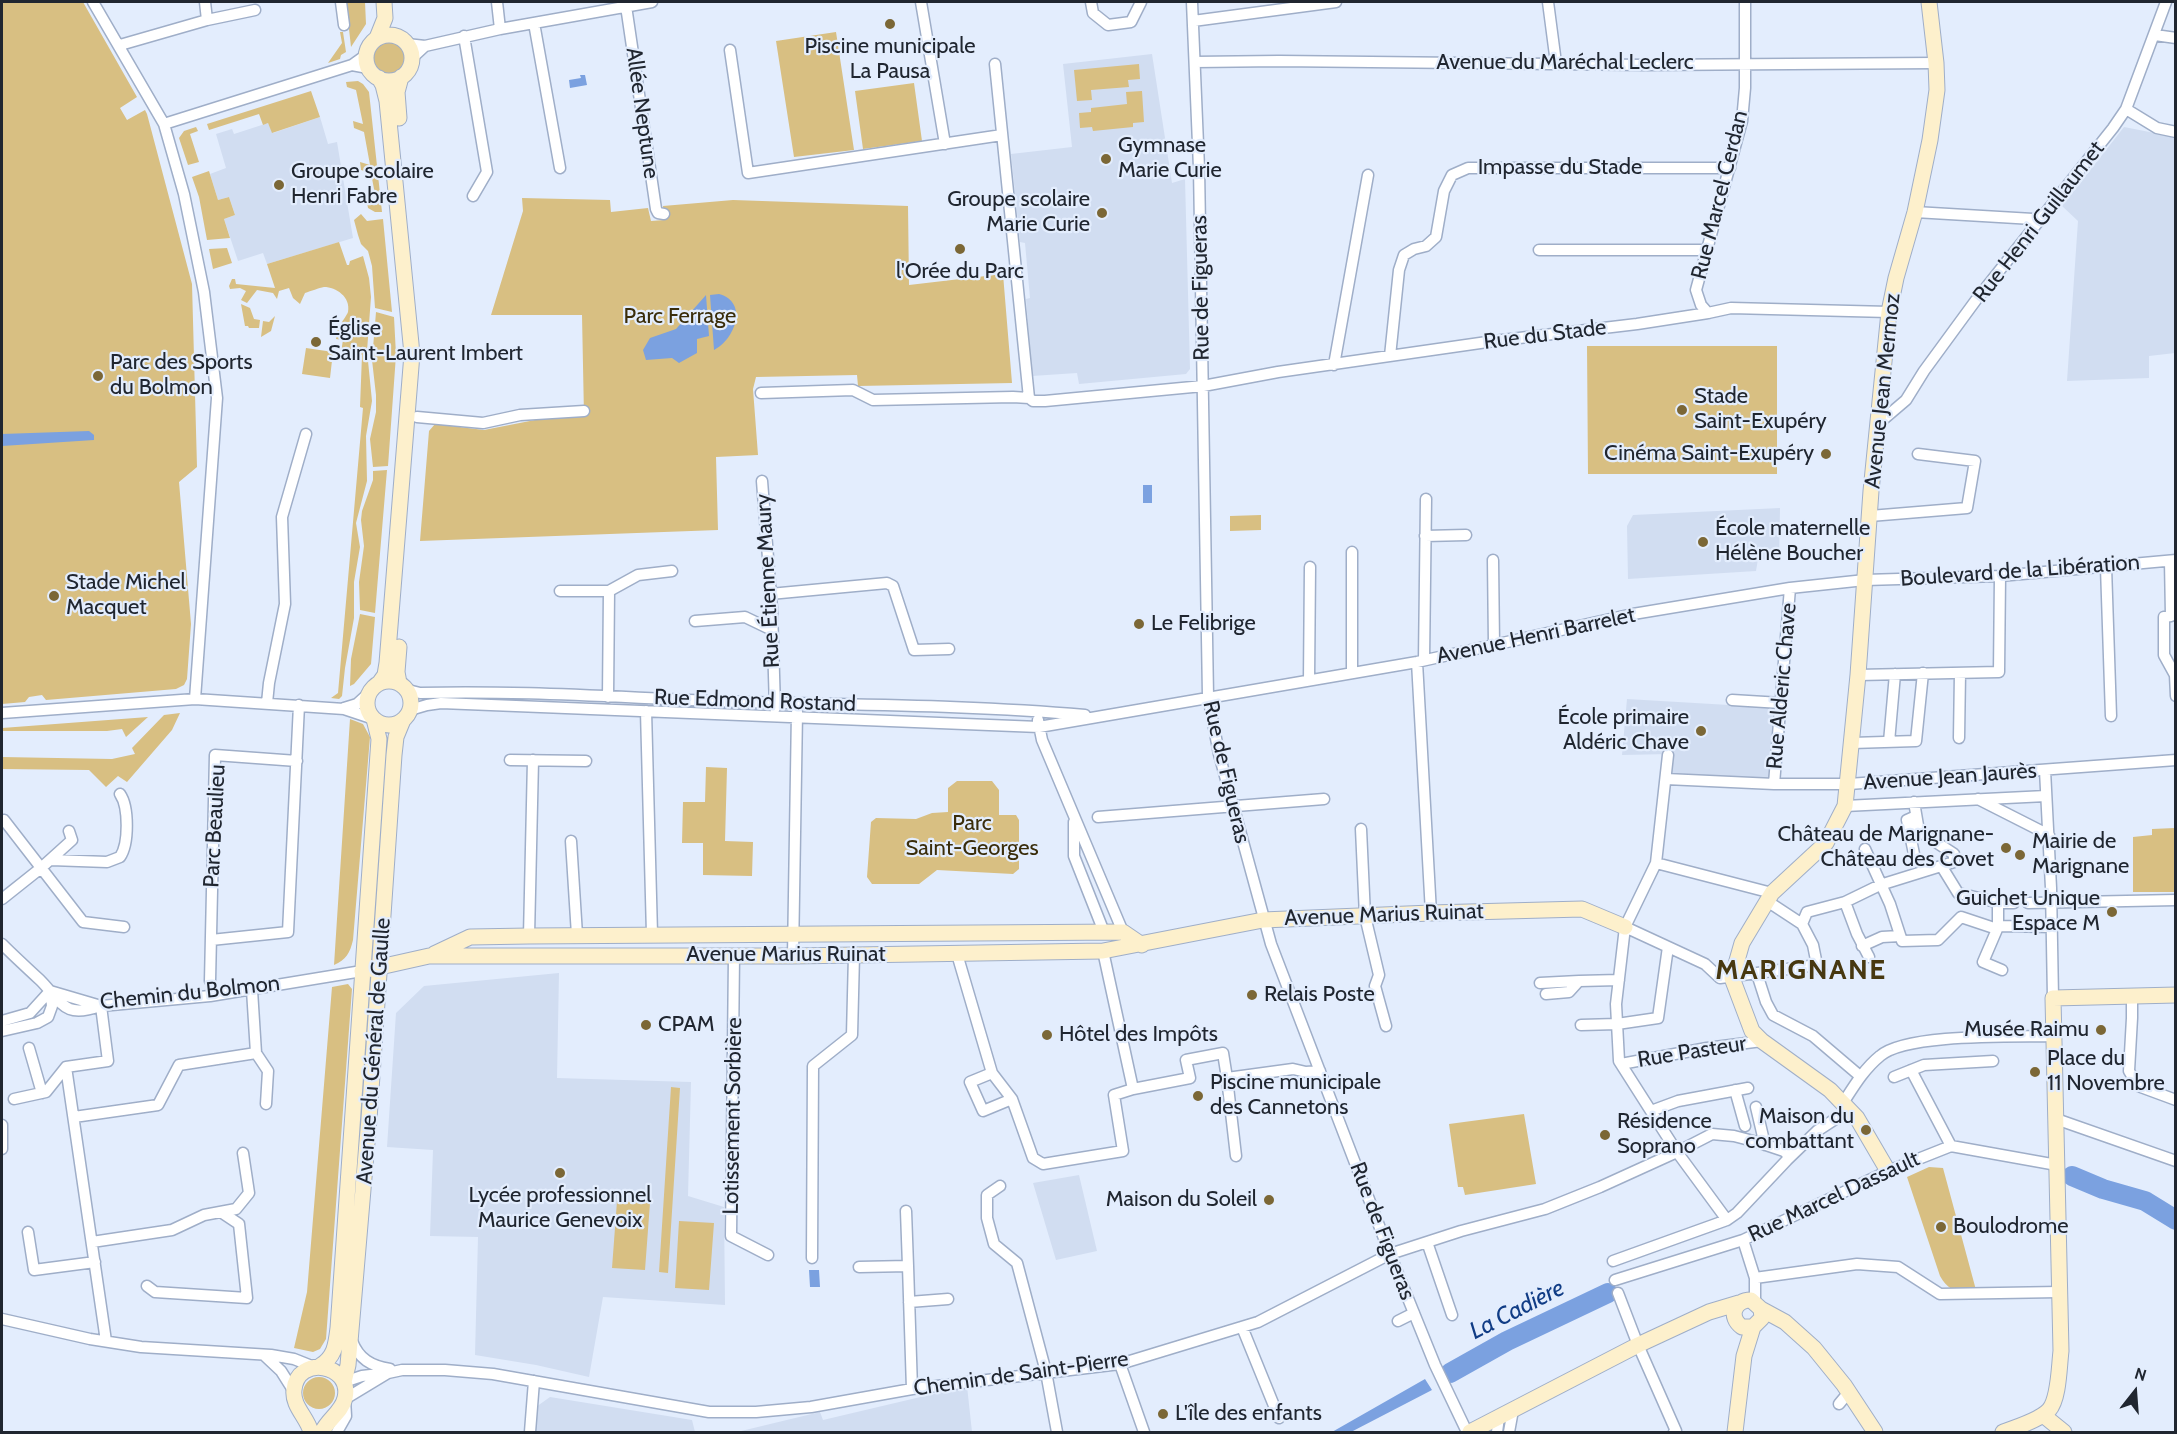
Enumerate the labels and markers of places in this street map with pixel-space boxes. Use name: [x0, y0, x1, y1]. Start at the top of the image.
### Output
marker: Piscine municipale La Pausa: [883, 17, 897, 31]
place label: Piscine municipale La Pausa: [805, 34, 975, 86]
place label: Gymnase Marie Curie: [1118, 133, 1222, 184]
marker: Gymnase Marie Curie: [1099, 152, 1113, 166]
place label: Groupe scolaire Henri Fabre: [291, 159, 434, 210]
marker: Groupe scolaire Henri Fabre: [272, 178, 286, 192]
place label: Groupe scolaire Marie Curie: [947, 187, 1090, 238]
marker: Groupe scolaire Marie Curie: [1095, 206, 1109, 220]
marker: l'Orée du Parc: [953, 242, 967, 256]
place label: l'Orée du Parc: [896, 259, 1024, 285]
place label: Église Saint-Laurent Imbert: [328, 316, 523, 368]
marker: Église Saint-Laurent Imbert: [309, 335, 323, 349]
place label: Parc des Sports du Bolmon: [110, 350, 253, 402]
marker: Parc des Sports du Bolmon: [91, 369, 105, 383]
place label: Stade Saint-Exupéry: [1694, 384, 1827, 436]
marker: Stade Saint-Exupéry: [1675, 403, 1689, 417]
place label: Cinéma Saint-Exupéry: [1604, 441, 1814, 467]
marker: Cinéma Saint-Exupéry: [1819, 447, 1833, 461]
place label: École maternelle Hélène Boucher: [1715, 516, 1870, 568]
marker: École maternelle Hélène Boucher: [1696, 535, 1710, 549]
place label: Stade Michel Macquet: [66, 570, 186, 622]
marker: Stade Michel Macquet: [47, 589, 61, 603]
place label: Le Felibrige: [1151, 611, 1256, 637]
marker: Le Felibrige: [1132, 617, 1146, 631]
place label: École primaire Aldéric Chave: [1558, 705, 1689, 756]
marker: École primaire Aldéric Chave: [1694, 724, 1708, 738]
place label: Château de Marignane- Château des Covet: [1778, 822, 1994, 873]
place label: Mairie de Marignane: [2032, 829, 2129, 880]
marker: Château de Marignane- Château des Covet: [1999, 841, 2013, 855]
marker: Mairie de Marignane: [2013, 848, 2027, 862]
place label: Guichet Unique Espace M: [1956, 886, 2100, 938]
marker: Guichet Unique Espace M: [2105, 905, 2119, 919]
place label: Relais Poste: [1264, 982, 1375, 1008]
marker: Relais Poste: [1245, 988, 1259, 1002]
place label: CPAM: [658, 1012, 715, 1038]
place label: Musée Raimu: [1964, 1017, 2089, 1043]
marker: CPAM: [639, 1018, 653, 1032]
place label: Hôtel des Impôts: [1059, 1022, 1218, 1048]
marker: Musée Raimu: [2094, 1023, 2108, 1037]
marker: Hôtel des Impôts: [1040, 1028, 1054, 1042]
place label: Place du 11 Novembre: [2047, 1046, 2165, 1098]
marker: Place du 11 Novembre: [2028, 1065, 2042, 1079]
place label: Piscine municipale des Cannetons: [1210, 1070, 1381, 1122]
marker: Piscine municipale des Cannetons: [1191, 1089, 1205, 1103]
place label: Maison du combattant: [1745, 1104, 1854, 1156]
place label: Résidence Soprano: [1617, 1109, 1712, 1160]
marker: Maison du combattant: [1859, 1123, 1873, 1137]
marker: Résidence Soprano: [1598, 1128, 1612, 1142]
marker: Lycée professionnel Maurice Genevoix: [553, 1166, 567, 1180]
place label: Lycée professionnel Maurice Genevoix: [469, 1183, 651, 1234]
place label: Maison du Soleil: [1106, 1187, 1257, 1213]
marker: Maison du Soleil: [1262, 1193, 1276, 1207]
place label: Boulodrome: [1953, 1214, 2068, 1240]
marker: Boulodrome: [1934, 1220, 1948, 1234]
place label: L'île des enfants: [1175, 1401, 1322, 1427]
marker: L'île des enfants: [1156, 1407, 1170, 1421]

